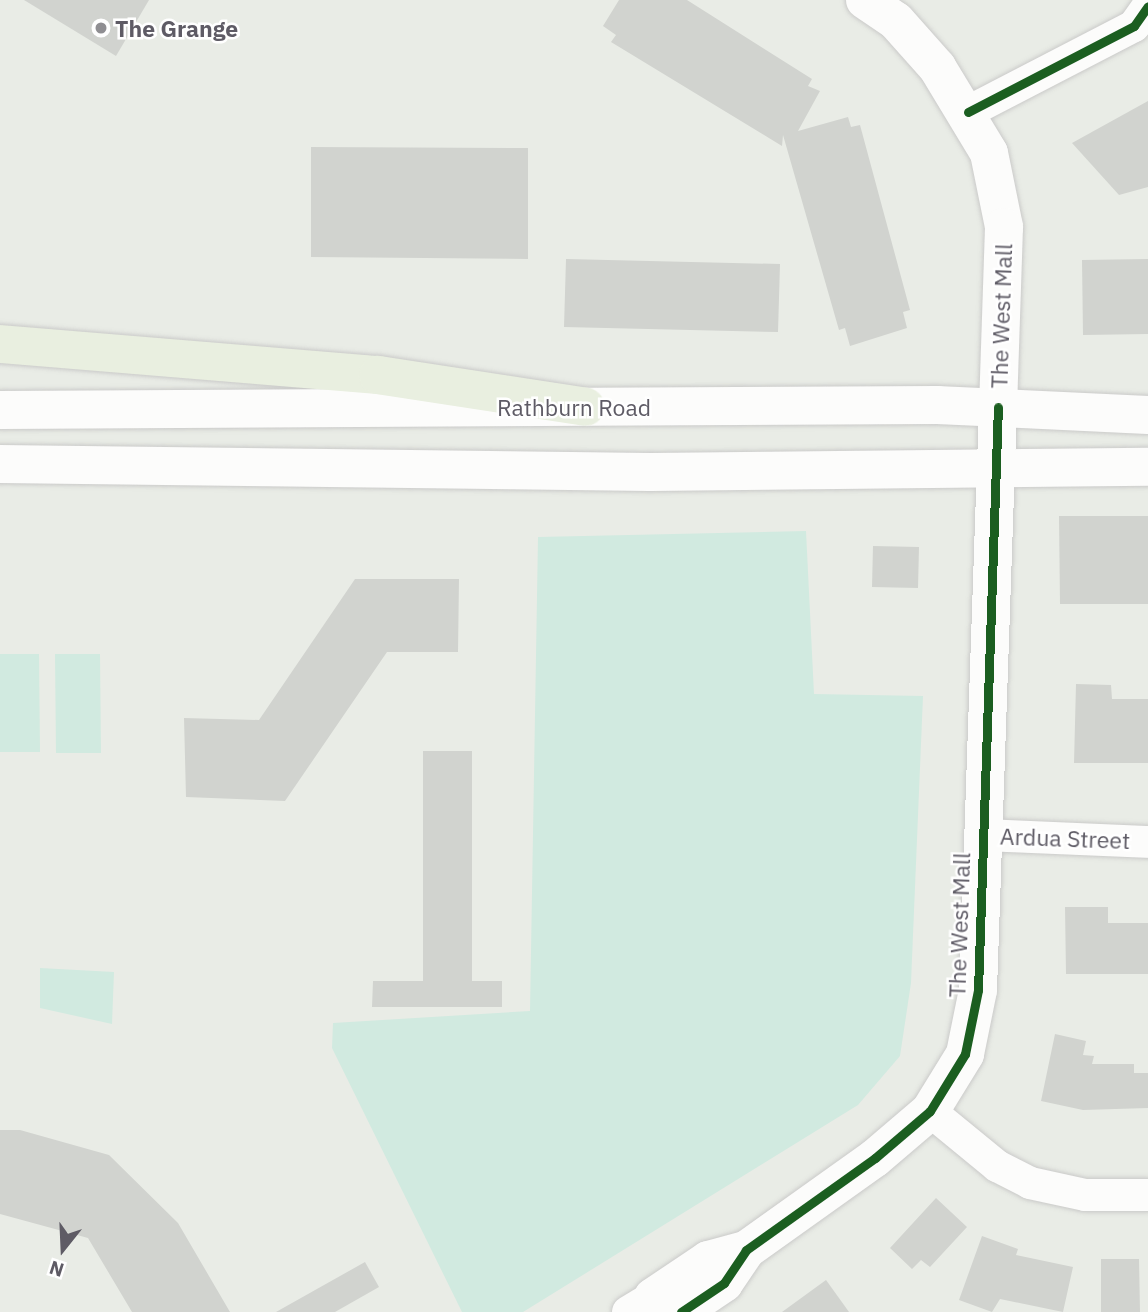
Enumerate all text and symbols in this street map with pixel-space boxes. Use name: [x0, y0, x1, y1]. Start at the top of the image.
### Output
place label: The Grange: [115, 14, 238, 42]
marker: The Grange: [93, 20, 109, 36]
street label: The West Mall: [985, 243, 1017, 389]
street label: Rathburn Road: [497, 393, 651, 421]
street label: Ardua Street: [999, 822, 1131, 854]
street label: The West Mall: [943, 852, 975, 998]
north arrow: [28, 1214, 98, 1284]
text: N: [46, 1255, 67, 1283]

